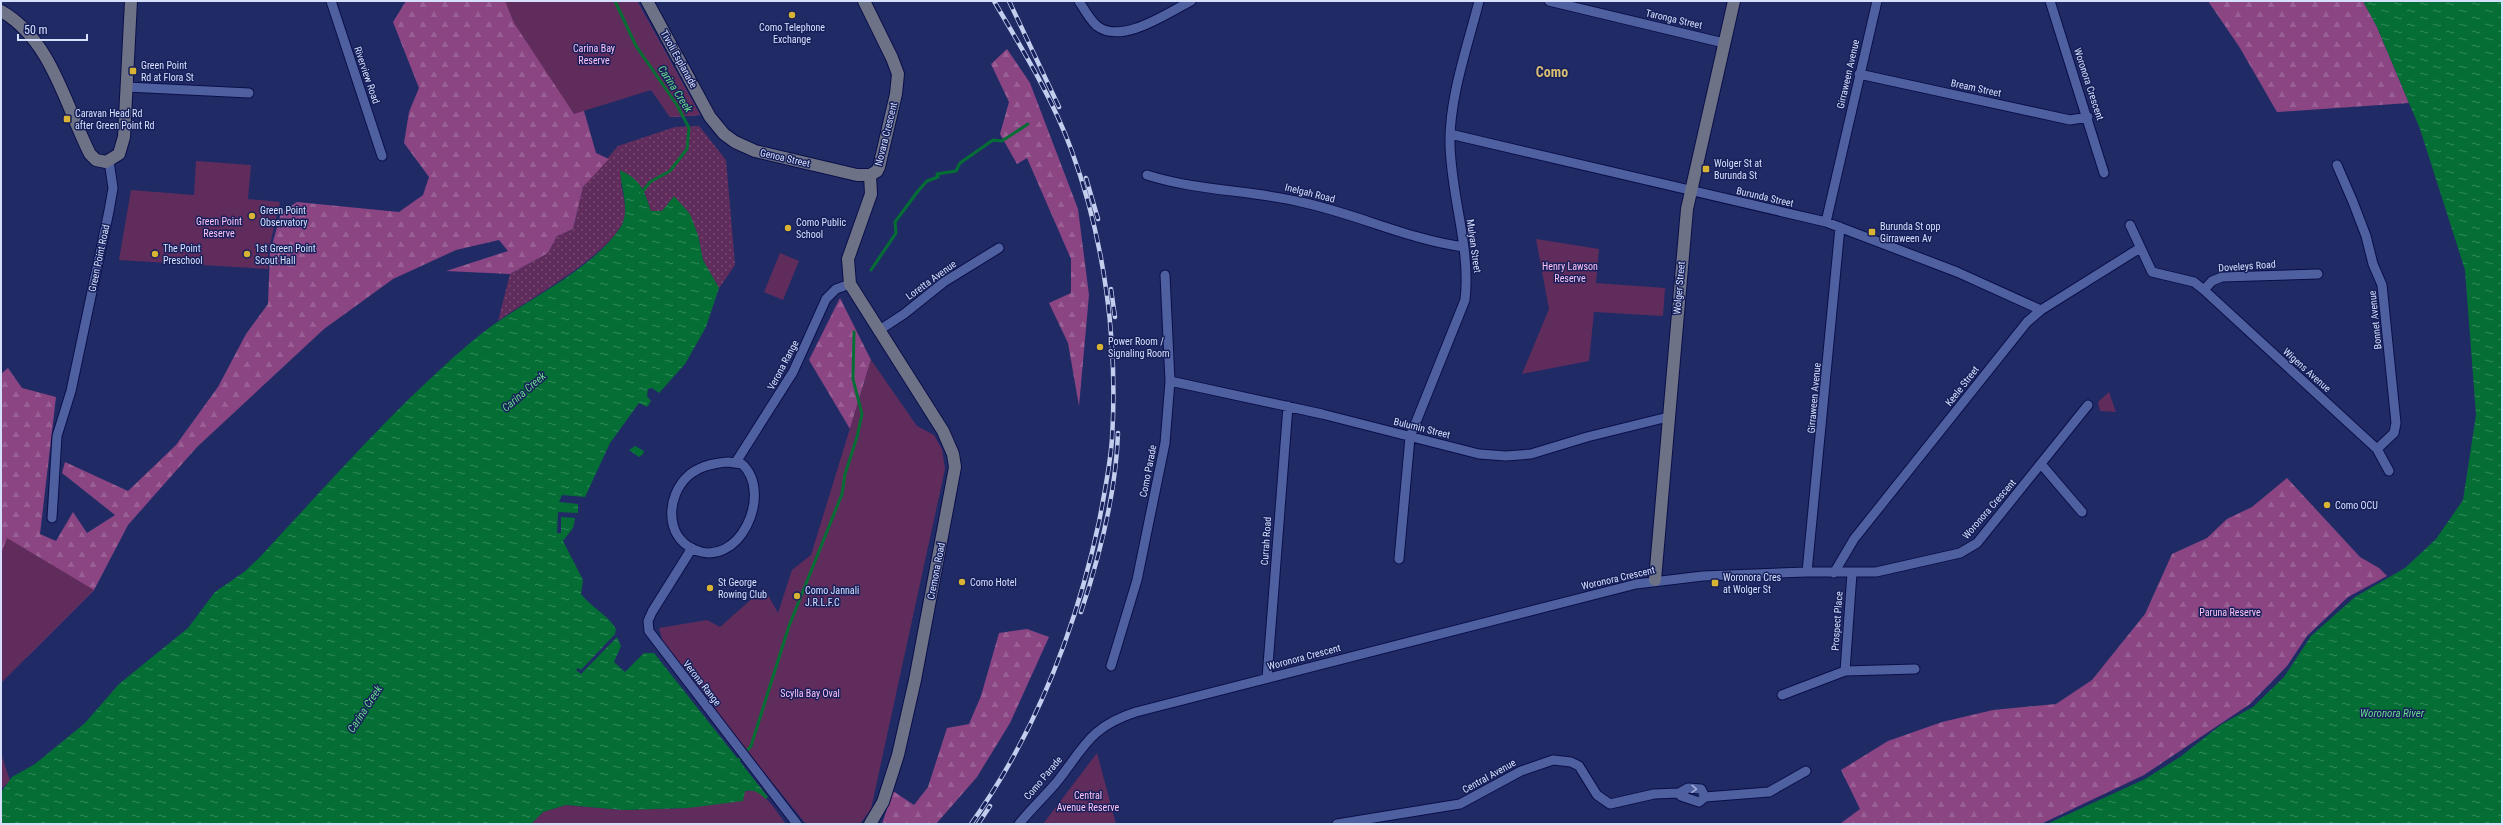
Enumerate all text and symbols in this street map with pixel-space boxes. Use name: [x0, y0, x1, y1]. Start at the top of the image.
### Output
street label: Taronga Street: [1645, 7, 1703, 31]
marker: Como Telephone Exchange: [787, 10, 797, 20]
scale bar: [18, 16, 87, 42]
place label: Como Telephone Exchange: [759, 22, 825, 45]
text: 50 m: [24, 23, 48, 37]
street label: Tivoli Esplanade: [659, 28, 700, 90]
street label: Girraween Avenue: [1835, 38, 1861, 110]
park label: Carina Bay Reserve: [573, 43, 615, 66]
street label: Riverview Road: [352, 45, 382, 105]
street label: Woronora Crescent: [2072, 47, 2106, 122]
place label: Green Point Rd at Flora St: [141, 60, 194, 83]
water label: Carina Creek: [655, 63, 695, 115]
district label: Como: [1536, 64, 1568, 80]
marker: Green Point Rd at Flora St: [128, 66, 138, 76]
street label: Bream Street: [1950, 77, 2002, 99]
street label: Novara Crescent: [873, 101, 899, 167]
place label: Caravan Head Rd after Green Point Rd: [75, 108, 155, 131]
marker: Caravan Head Rd after Green Point Rd: [62, 114, 72, 124]
street label: Genoa Street: [759, 147, 811, 169]
place label: Wolger St at Burunda St: [1714, 158, 1762, 181]
marker: Wolger St at Burunda St: [1701, 164, 1711, 174]
street label: Inelgah Road: [1284, 181, 1336, 205]
street label: Burunda Street: [1735, 185, 1795, 209]
place label: Green Point Observatory: [260, 205, 308, 228]
marker: Green Point Observatory: [247, 211, 257, 221]
park label: Green Point Reserve: [196, 216, 242, 239]
place label: Como Public School: [796, 217, 846, 240]
street label: Mulyan Street: [1465, 218, 1483, 274]
place label: Burunda St opp Girraween Av: [1880, 221, 1940, 244]
street label: Green Point Road: [87, 223, 111, 293]
marker: Como Public School: [783, 223, 793, 233]
marker: Burunda St opp Girraween Av: [1867, 227, 1877, 237]
place label: The Point Preschool: [163, 243, 203, 266]
place label: 1st Green Point Scout Hall: [255, 243, 316, 266]
marker: The Point Preschool: [150, 249, 160, 259]
marker: 1st Green Point Scout Hall: [242, 249, 252, 259]
street label: Loretta Avenue: [904, 258, 958, 302]
street label: Doveleys Road: [2218, 259, 2276, 273]
park label: Henry Lawson Reserve: [1542, 261, 1598, 284]
street label: Wolger Street: [1671, 261, 1687, 315]
street label: Bonnet Avenue: [2366, 290, 2384, 350]
place label: Power Room / Signaling Room: [1108, 336, 1170, 359]
street label: Verona Range: [765, 338, 801, 392]
marker: Power Room / Signaling Room: [1095, 342, 1105, 352]
street label: Wigens Avenue: [2281, 346, 2333, 394]
street label: Girraween Avenue: [1805, 362, 1823, 434]
street label: Keele Street: [1943, 364, 1981, 408]
water label: Carina Creek: [499, 369, 549, 415]
street label: Bulumin Street: [1393, 416, 1451, 440]
street label: Como Parade: [1138, 444, 1159, 498]
street label: Woronora Crescent: [1960, 477, 2018, 541]
marker: Como OCU: [2322, 500, 2332, 510]
place label: Como OCU: [2335, 500, 2378, 511]
street label: Currah Road: [1259, 516, 1273, 566]
street label: Cremona Road: [925, 542, 947, 600]
street label: Woronora Crescent: [1580, 564, 1656, 592]
place label: Woronora Cres at Wolger St: [1723, 572, 1782, 595]
place label: St George Rowing Club: [718, 577, 767, 600]
marker: Como Hotel: [957, 577, 967, 587]
place label: Como Hotel: [970, 577, 1017, 588]
marker: Woronora Cres at Wolger St: [1710, 578, 1720, 588]
marker: St George Rowing Club: [705, 583, 715, 593]
place label: Como Jannali J.R.L.F.C: [805, 585, 859, 608]
marker: Como Jannali J.R.L.F.C: [792, 591, 802, 601]
street label: Prospect Place: [1829, 591, 1845, 651]
park label: Paruna Reserve: [2199, 607, 2261, 618]
street label: Woronora Crescent: [1266, 642, 1342, 672]
street label: Verona Range: [681, 658, 723, 708]
water label: Carina Creek: [345, 683, 385, 735]
park label: Scylla Bay Oval: [780, 688, 840, 699]
water label: Woronora River: [2360, 707, 2425, 720]
street label: Como Parade: [1022, 754, 1064, 802]
street label: Central Avenue: [1460, 757, 1518, 795]
one-way arrow: [1691, 784, 1697, 793]
park label: Central Avenue Reserve: [1057, 790, 1119, 813]

